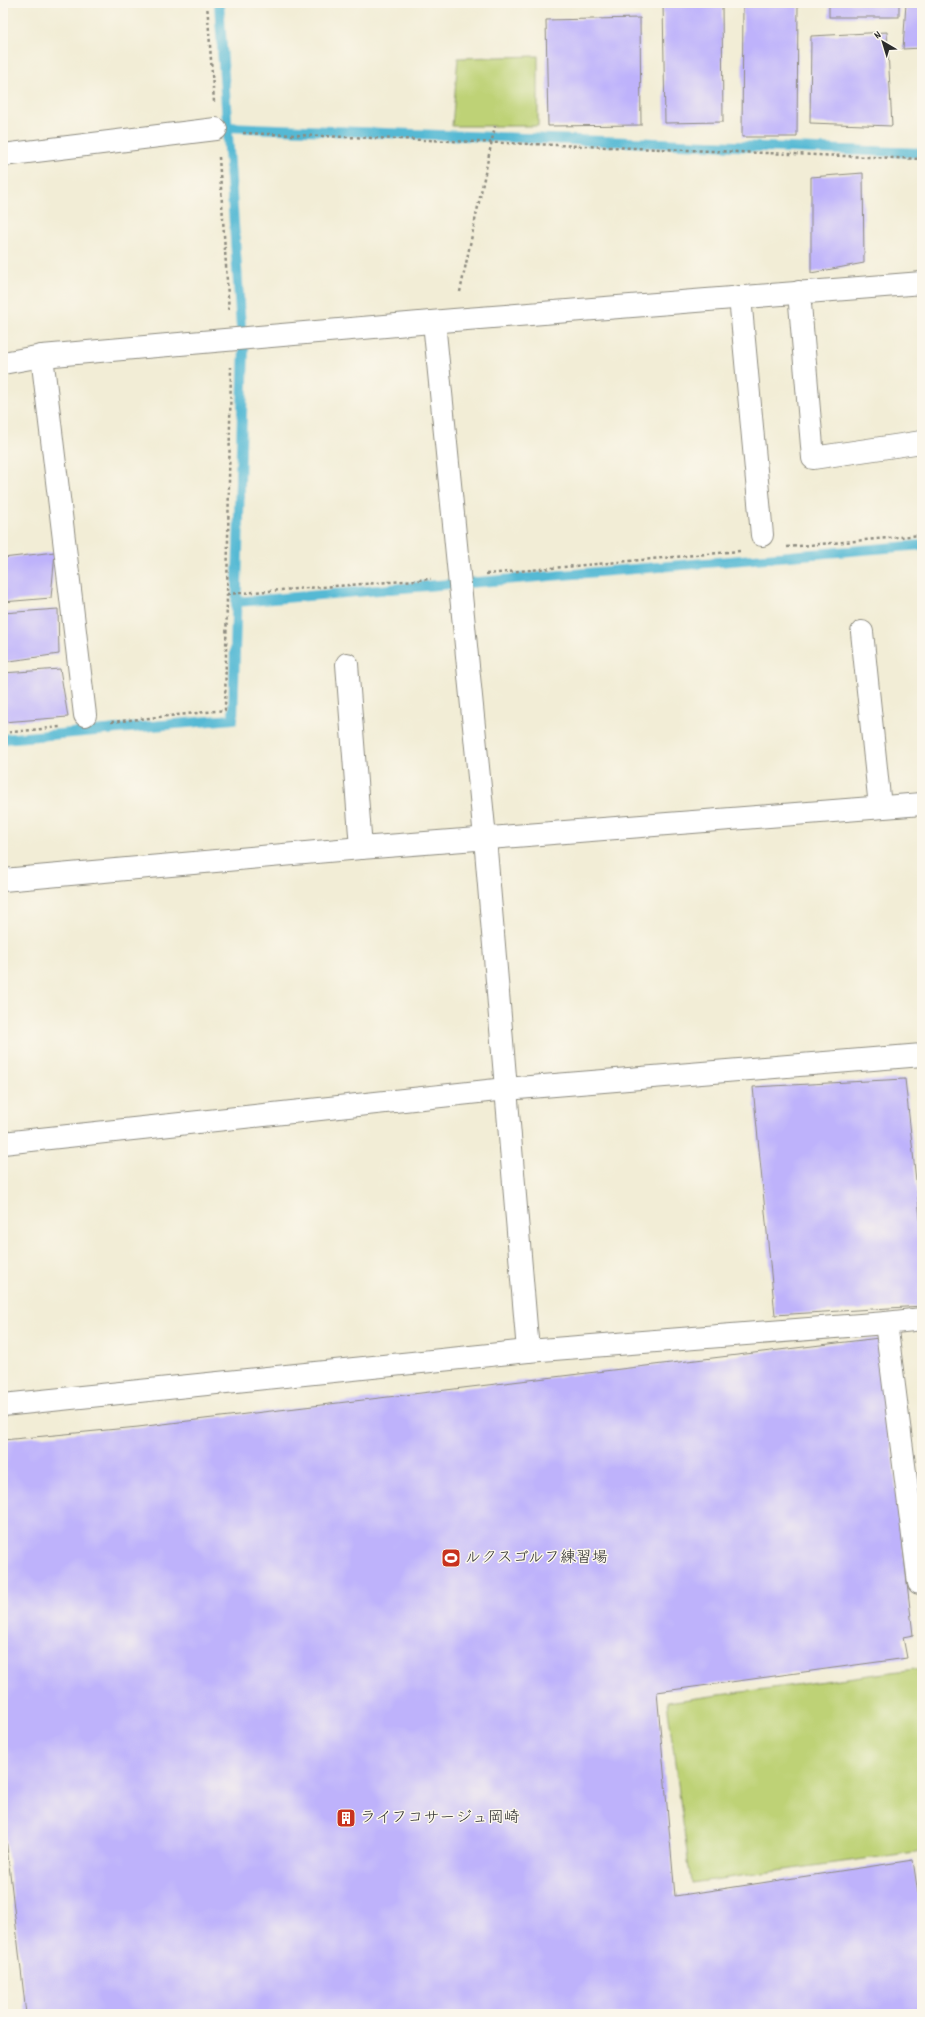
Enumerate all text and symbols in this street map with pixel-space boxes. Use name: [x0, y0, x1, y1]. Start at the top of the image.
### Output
north arrow: [863, 22, 903, 62]
text: N: [871, 27, 886, 44]
sports icon: ルクスゴルフ練習場: [440, 1547, 462, 1569]
place label: ルクスゴルフ練習場: [465, 1547, 608, 1570]
building icon: ライフコサージュ岡崎: [335, 1807, 357, 1829]
place label: ライフコサージュ岡崎: [360, 1807, 520, 1830]

